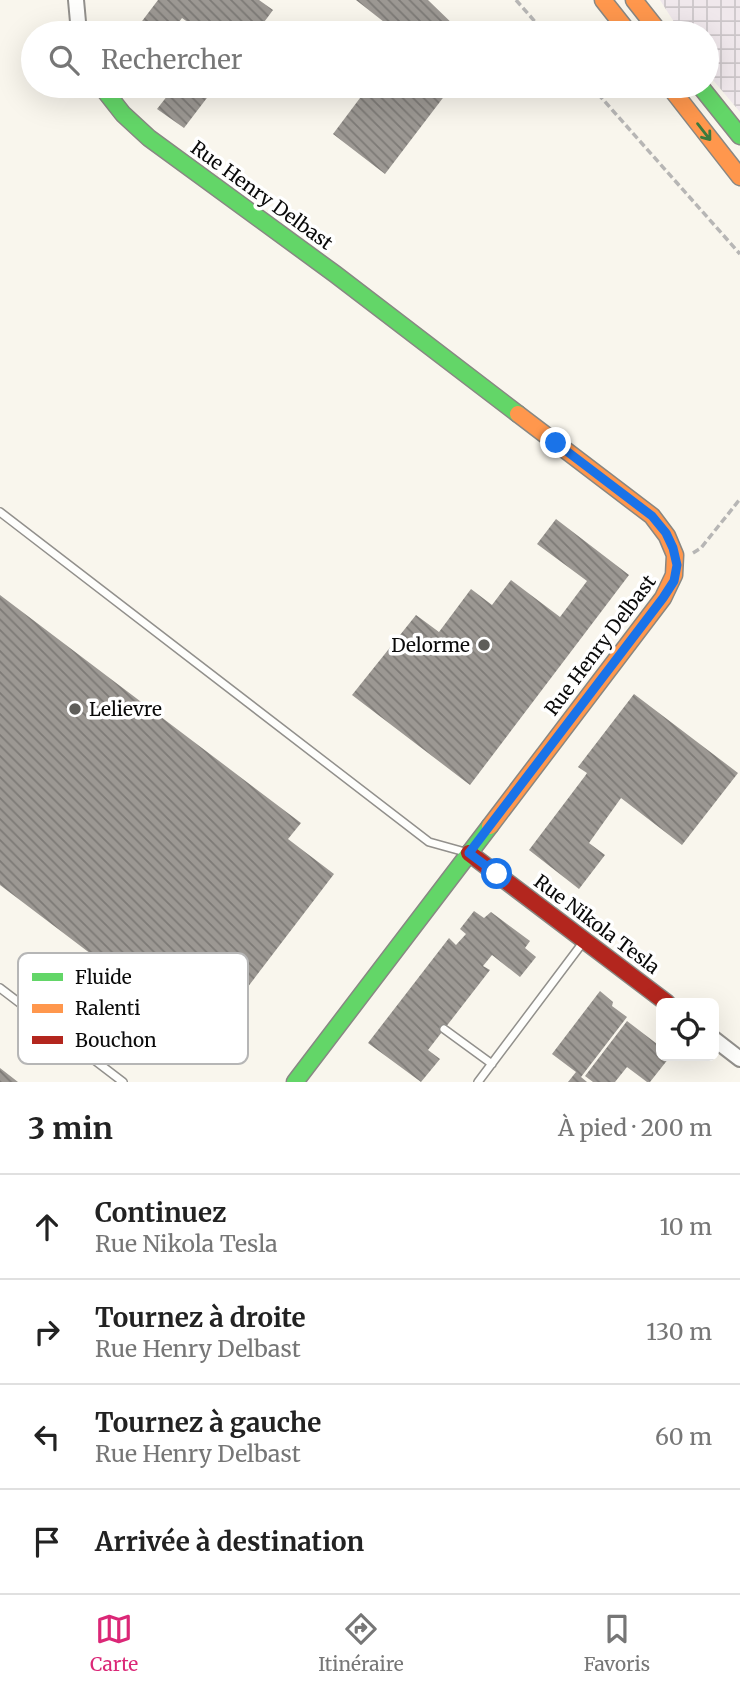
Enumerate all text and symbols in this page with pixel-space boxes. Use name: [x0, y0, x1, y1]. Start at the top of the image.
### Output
search box: [21, 21, 719, 98]
icon: search: [45, 41, 83, 79]
text: Rechercher: [101, 43, 243, 76]
one-way arrow: [697, 122, 712, 140]
street label: Rue Henry Delbast: [186, 135, 338, 255]
route end: [540, 427, 571, 458]
street label: Rue Henry Delbast: [539, 569, 661, 720]
place label: Delorme: [391, 633, 470, 657]
marker: Delorme: [476, 637, 492, 653]
place label: Lelievre: [89, 697, 162, 721]
marker: Lelievre: [67, 701, 83, 717]
route start: [481, 858, 512, 889]
street label: Rue Nikola Tesla: [530, 869, 664, 979]
legend: [18, 953, 248, 1064]
text: Fluide: [75, 965, 132, 989]
text: Ralenti: [75, 996, 140, 1020]
map controls: [656, 998, 719, 1061]
button: locate: [656, 998, 719, 1061]
text: Bouchon: [75, 1028, 157, 1052]
text: 3 min: [28, 1109, 113, 1147]
text: À pied · 200 m: [558, 1113, 712, 1142]
text: Continuez: [95, 1196, 226, 1229]
icon: ahead: [28, 1208, 66, 1246]
text: 10 m: [659, 1212, 712, 1241]
text: Rue Nikola Tesla: [95, 1229, 278, 1258]
text: Tournez à droite: [95, 1301, 306, 1334]
icon: right: [28, 1313, 66, 1351]
text: 130 m: [646, 1317, 712, 1346]
text: Rue Henry Delbast: [95, 1334, 301, 1363]
text: Tournez à gauche: [95, 1406, 321, 1439]
icon: left: [28, 1418, 66, 1456]
text: 60 m: [655, 1422, 712, 1451]
text: Rue Henry Delbast: [95, 1439, 301, 1468]
icon: arrive: [28, 1523, 66, 1561]
text: Arrivée à destination: [95, 1525, 364, 1558]
tab: Carte: [90, 1610, 138, 1676]
tab: Itinéraire: [318, 1610, 404, 1676]
tab: Favoris: [584, 1610, 650, 1676]

